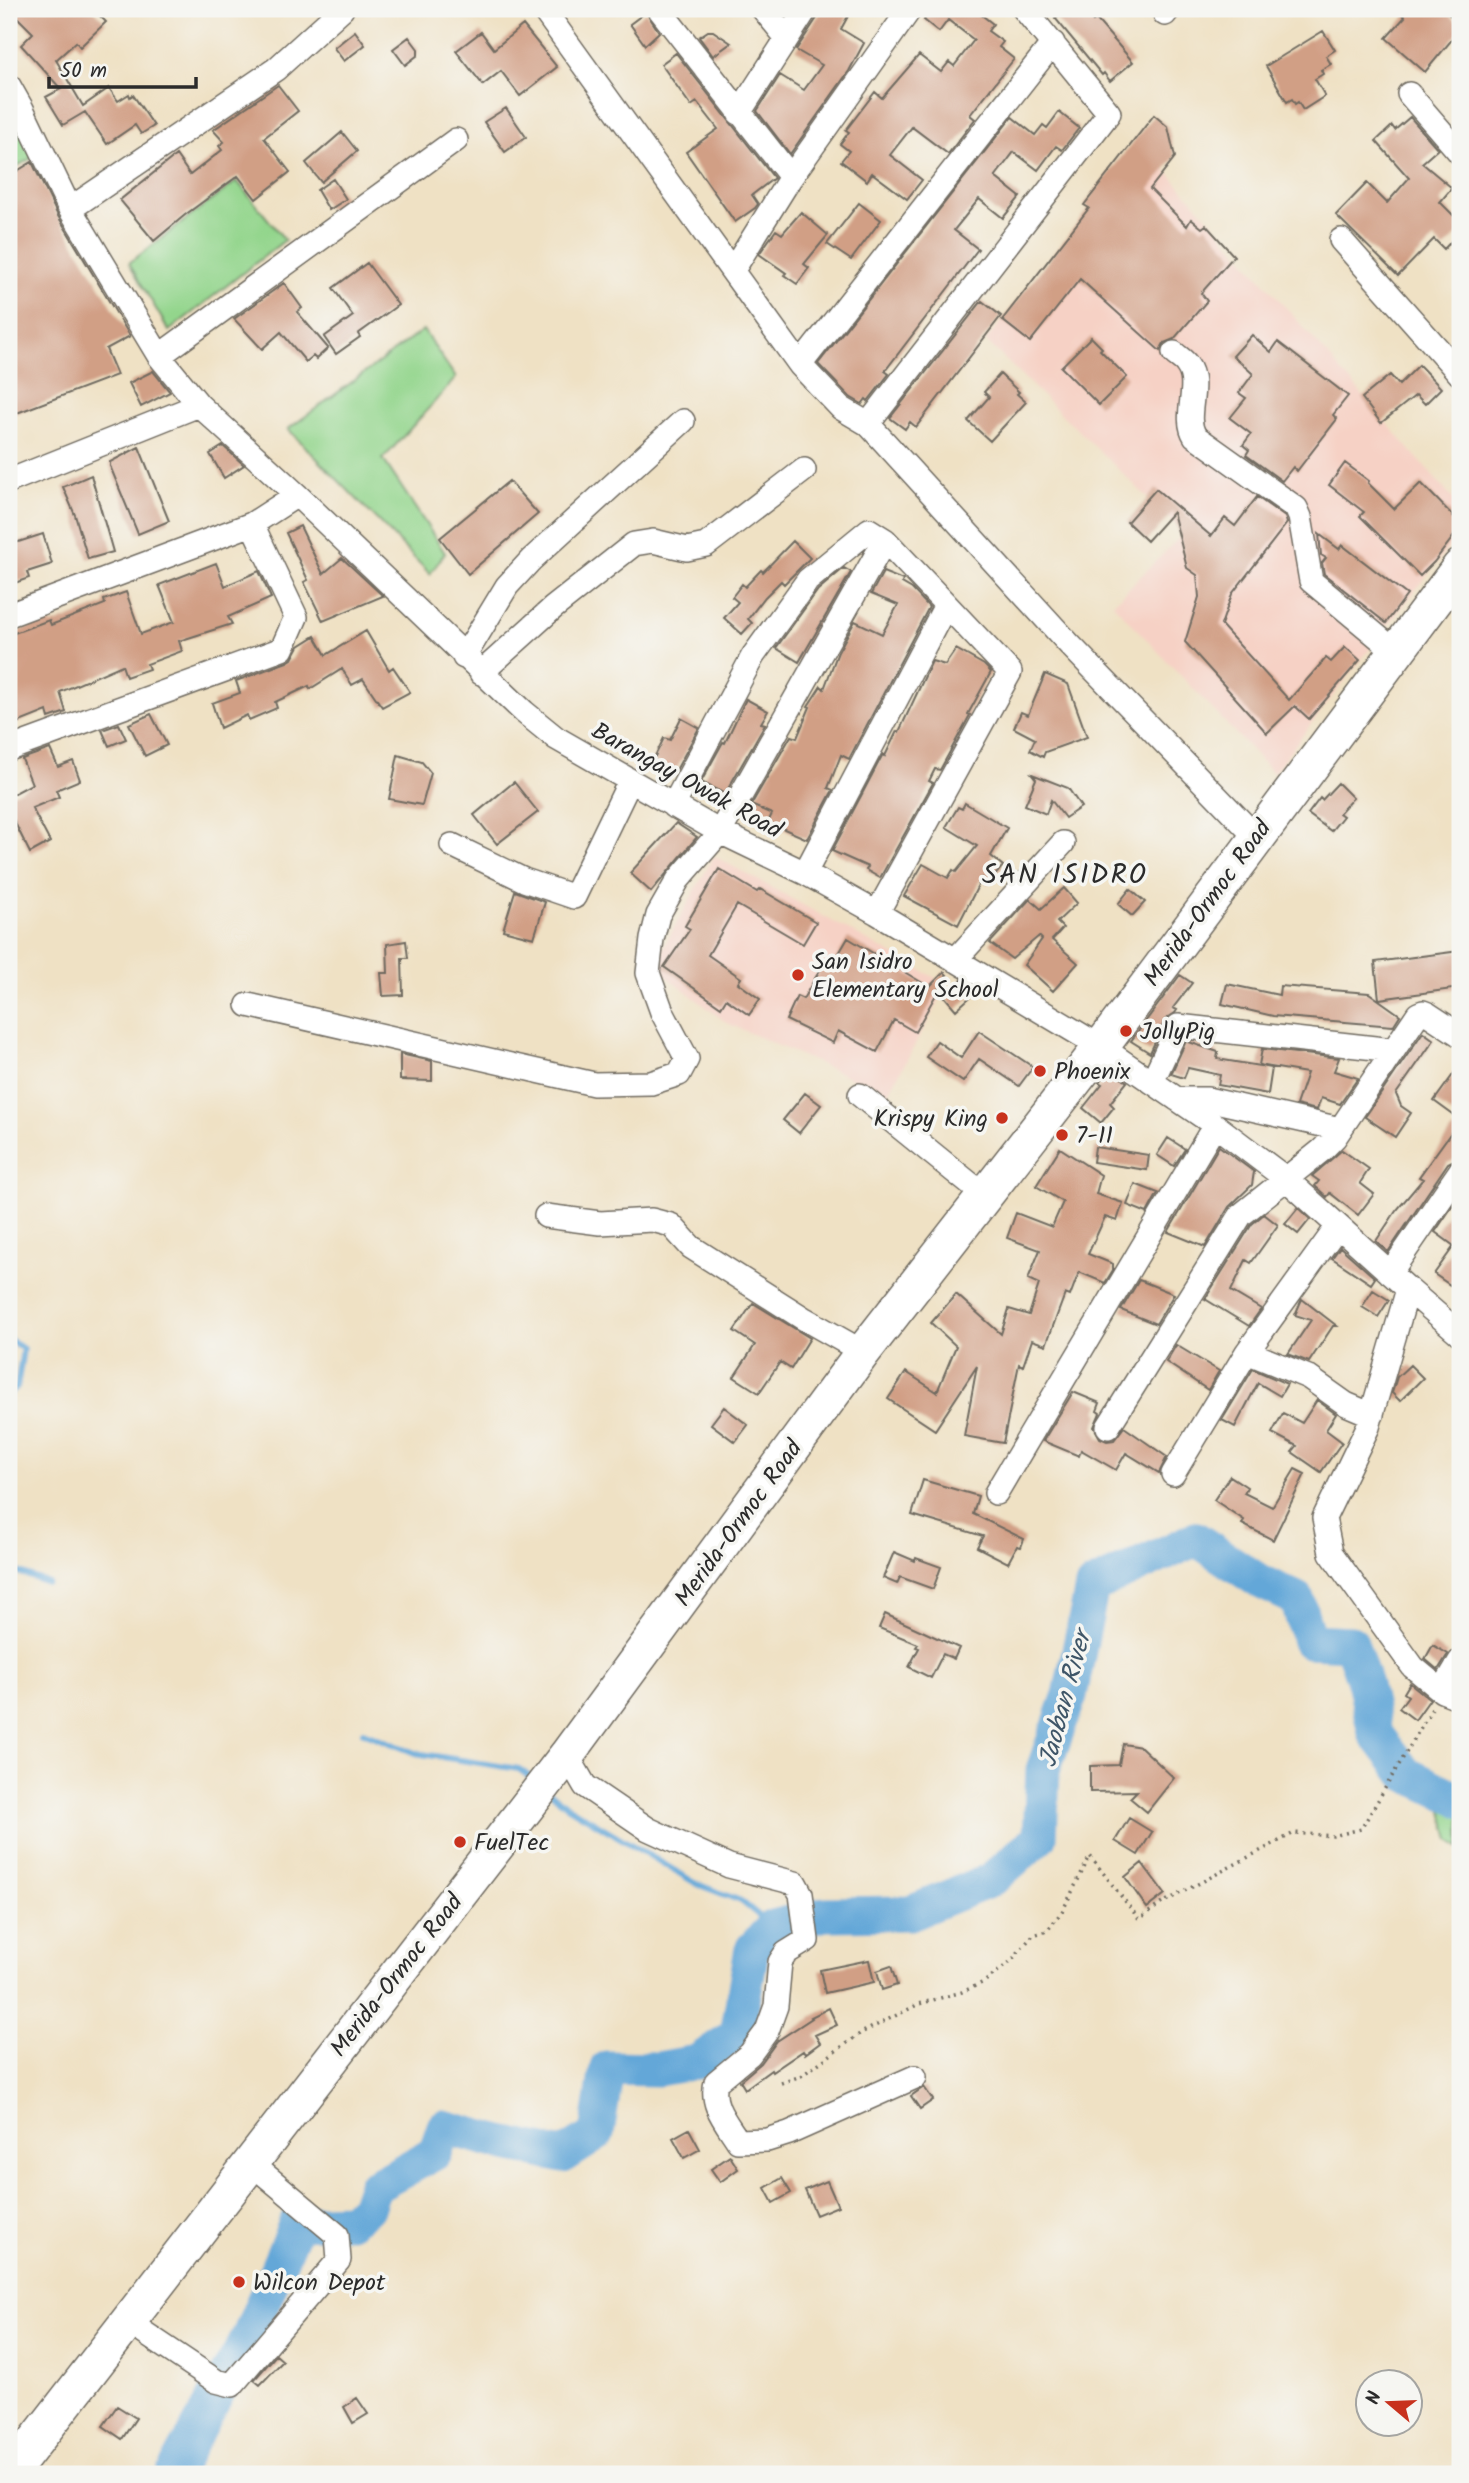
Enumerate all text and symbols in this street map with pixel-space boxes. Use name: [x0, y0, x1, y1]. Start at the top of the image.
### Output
scale bar: [49, 46, 196, 90]
text: 50 m: [60, 55, 107, 88]
street label: Barangay Owak Road: [584, 713, 790, 851]
street label: Merida-Ormoc Road: [1134, 811, 1283, 996]
district label: SAN ISIDRO: [982, 853, 1148, 898]
place label: San Isidro Elementary School: [812, 943, 999, 1010]
marker: San Isidro Elementary School: [790, 967, 806, 983]
place label: JollyPig: [1140, 1013, 1215, 1052]
marker: JollyPig: [1118, 1023, 1134, 1039]
place label: Phoenix: [1054, 1053, 1131, 1092]
marker: Phoenix: [1032, 1063, 1048, 1079]
place label: Krispy King: [873, 1100, 988, 1139]
marker: Krispy King: [994, 1110, 1010, 1126]
place label: 7-11: [1076, 1117, 1113, 1156]
marker: 7-11: [1054, 1127, 1070, 1143]
street label: Merida-Ormoc Road: [665, 1431, 814, 1616]
water label: Jaoban River: [1028, 1622, 1106, 1772]
place label: FuelTec: [474, 1824, 549, 1863]
marker: FuelTec: [452, 1834, 468, 1850]
street label: Merida-Ormoc Road: [321, 1885, 474, 2066]
place label: Wilcon Depot: [253, 2264, 386, 2303]
marker: Wilcon Depot: [231, 2274, 247, 2290]
north arrow: [1354, 2368, 1424, 2438]
text: N: [1359, 2388, 1391, 2409]

